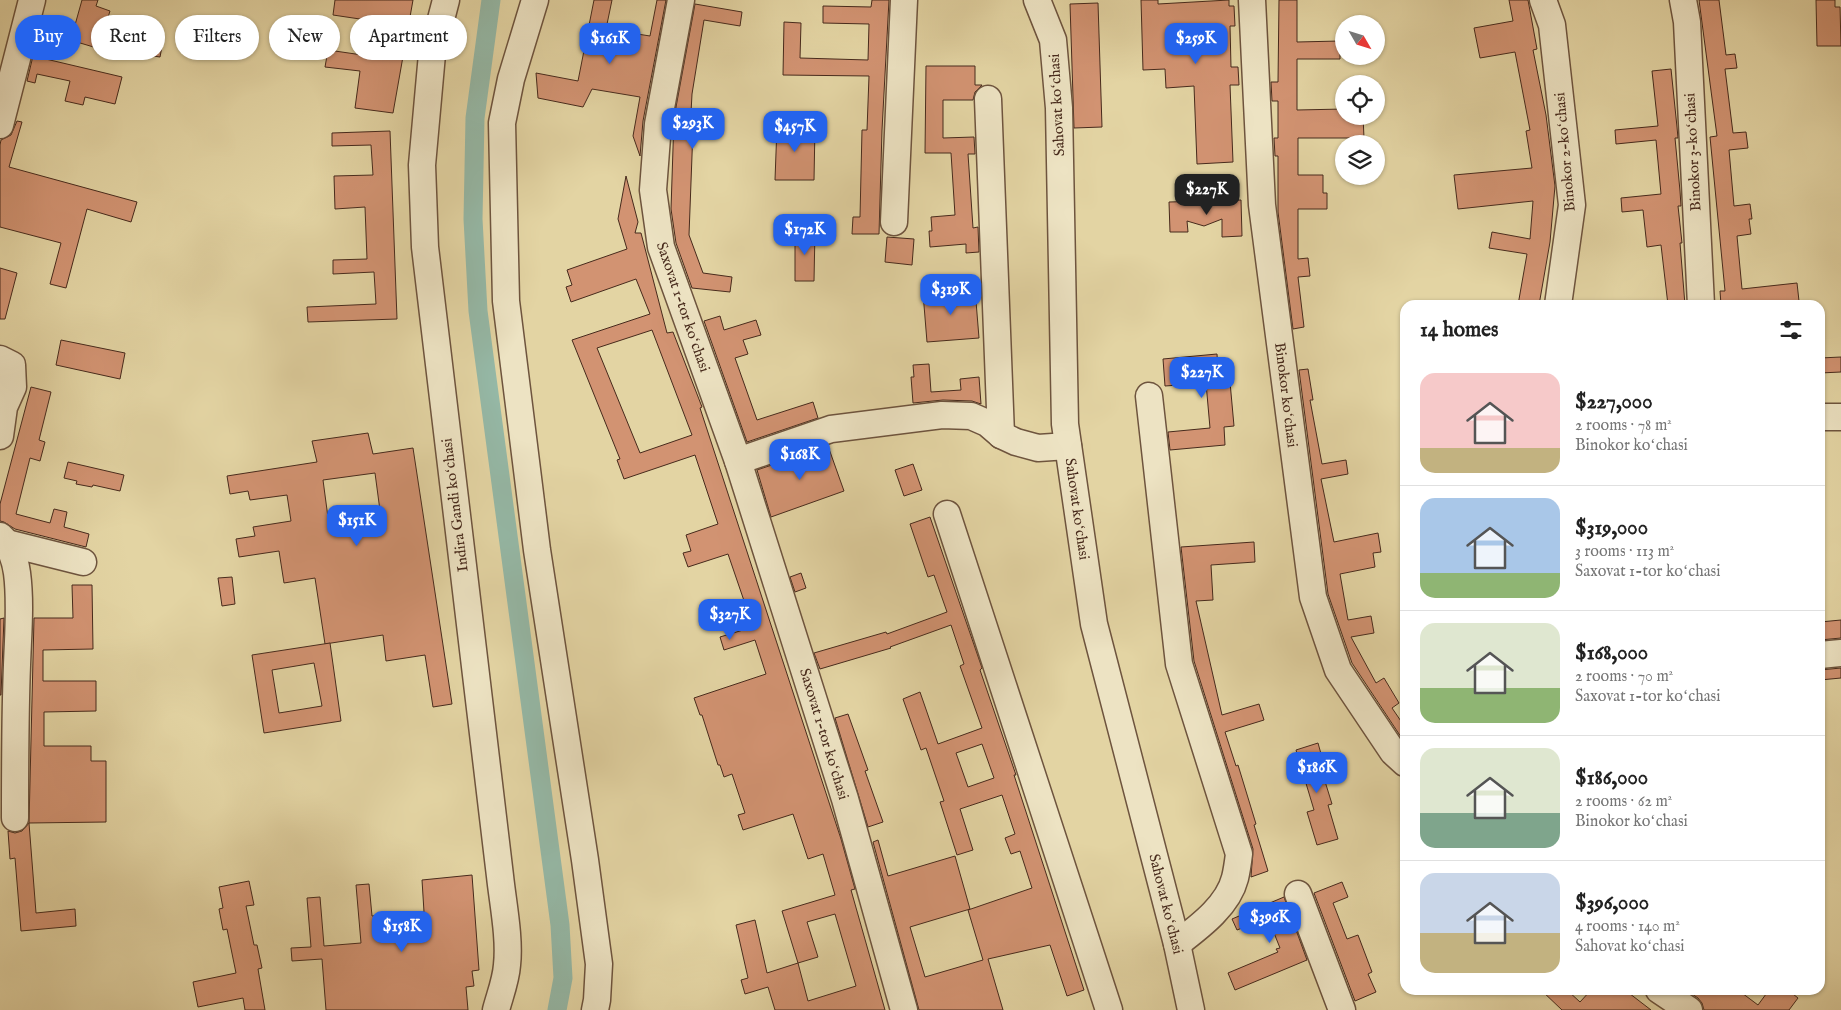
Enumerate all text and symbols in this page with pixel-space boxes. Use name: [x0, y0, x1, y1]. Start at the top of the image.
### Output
chip: Buy: [15, 15, 81, 60]
chip: Rent: [91, 15, 165, 60]
chip: Filters: [175, 15, 259, 60]
chip: New: [269, 15, 340, 60]
chip: Apartment: [350, 15, 467, 60]
north arrow: [1335, 15, 1385, 65]
map controls: [1335, 15, 1385, 185]
pin: $161K: [575, 22, 645, 65]
pin: $259K: [1161, 22, 1231, 65]
text: $161K: [590, 29, 630, 49]
text: $259K: [1176, 29, 1216, 49]
street label: Sahovat koʻchasi: [1045, 53, 1069, 157]
button: locate: [1335, 75, 1385, 125]
street label: Binokor 2-koʻchasi: [1550, 91, 1580, 213]
street label: Binokor 3-koʻchasi: [1680, 92, 1706, 212]
pin: $293K: [658, 108, 728, 150]
pin: $457K: [760, 110, 830, 153]
text: $293K: [673, 114, 713, 134]
text: $457K: [774, 117, 816, 137]
button: layers: [1335, 135, 1385, 185]
pin: $227K: [1172, 174, 1242, 216]
text: $227K: [1186, 180, 1228, 200]
pin: $172K: [770, 214, 840, 256]
text: $172K: [784, 220, 826, 240]
street label: Saxovat 1-tor koʻchasi: [652, 239, 714, 375]
pin: $319K: [916, 274, 986, 316]
text: $319K: [931, 280, 971, 300]
icon: filters: [1777, 316, 1805, 344]
text: 14 homes: [1420, 317, 1498, 344]
street label: Binokor koʻchasi: [1270, 341, 1302, 449]
pin: $227K: [1167, 356, 1237, 399]
text: $227K: [1181, 363, 1223, 383]
text: $227,000: [1575, 389, 1652, 416]
icon: home: [1460, 393, 1520, 453]
text: 2 rooms · 78 m²: [1575, 416, 1672, 436]
text: Binokor koʻchasi: [1575, 436, 1688, 456]
street label: Indira Gandi koʻchasi: [437, 437, 473, 573]
pin: $168K: [765, 438, 835, 481]
text: $168K: [780, 445, 820, 465]
street label: Sahovat koʻchasi: [1060, 457, 1094, 561]
pin: $151K: [322, 504, 392, 547]
text: $151K: [338, 511, 376, 531]
text: $319,000: [1575, 515, 1648, 542]
icon: home: [1460, 518, 1520, 578]
text: 3 rooms · 113 m²: [1575, 542, 1674, 562]
text: Saxovat 1-tor koʻchasi: [1575, 562, 1720, 582]
pin: $327K: [695, 598, 765, 641]
text: $327K: [709, 605, 751, 625]
text: $168,000: [1575, 640, 1648, 667]
icon: home: [1460, 643, 1520, 703]
street label: Saxovat 1-tor koʻchasi: [795, 666, 853, 802]
text: 2 rooms · 70 m²: [1575, 667, 1673, 687]
text: Saxovat 1-tor koʻchasi: [1575, 687, 1720, 707]
pin: $186K: [1282, 752, 1352, 794]
text: $186K: [1297, 758, 1337, 778]
text: $186,000: [1575, 765, 1648, 792]
icon: home: [1460, 768, 1520, 828]
text: 2 rooms · 62 m²: [1575, 792, 1672, 812]
text: Binokor koʻchasi: [1575, 812, 1688, 832]
street label: Sahovat koʻchasi: [1144, 852, 1188, 956]
text: $396,000: [1575, 890, 1649, 917]
icon: home: [1460, 893, 1520, 953]
pin: $396K: [1235, 902, 1305, 944]
text: $396K: [1250, 908, 1290, 928]
pin: $158K: [367, 910, 437, 953]
text: $158K: [383, 917, 421, 937]
text: 4 rooms · 140 m²: [1575, 917, 1680, 937]
text: Sahovat koʻchasi: [1575, 937, 1685, 957]

